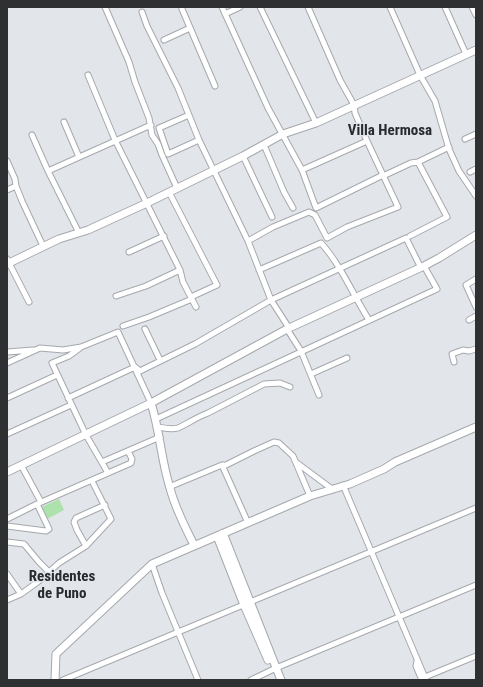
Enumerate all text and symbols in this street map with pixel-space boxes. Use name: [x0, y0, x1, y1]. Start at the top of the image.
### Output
district label: Villa Hermosa: [348, 122, 432, 140]
district label: Residentes de Puno: [29, 568, 95, 603]

